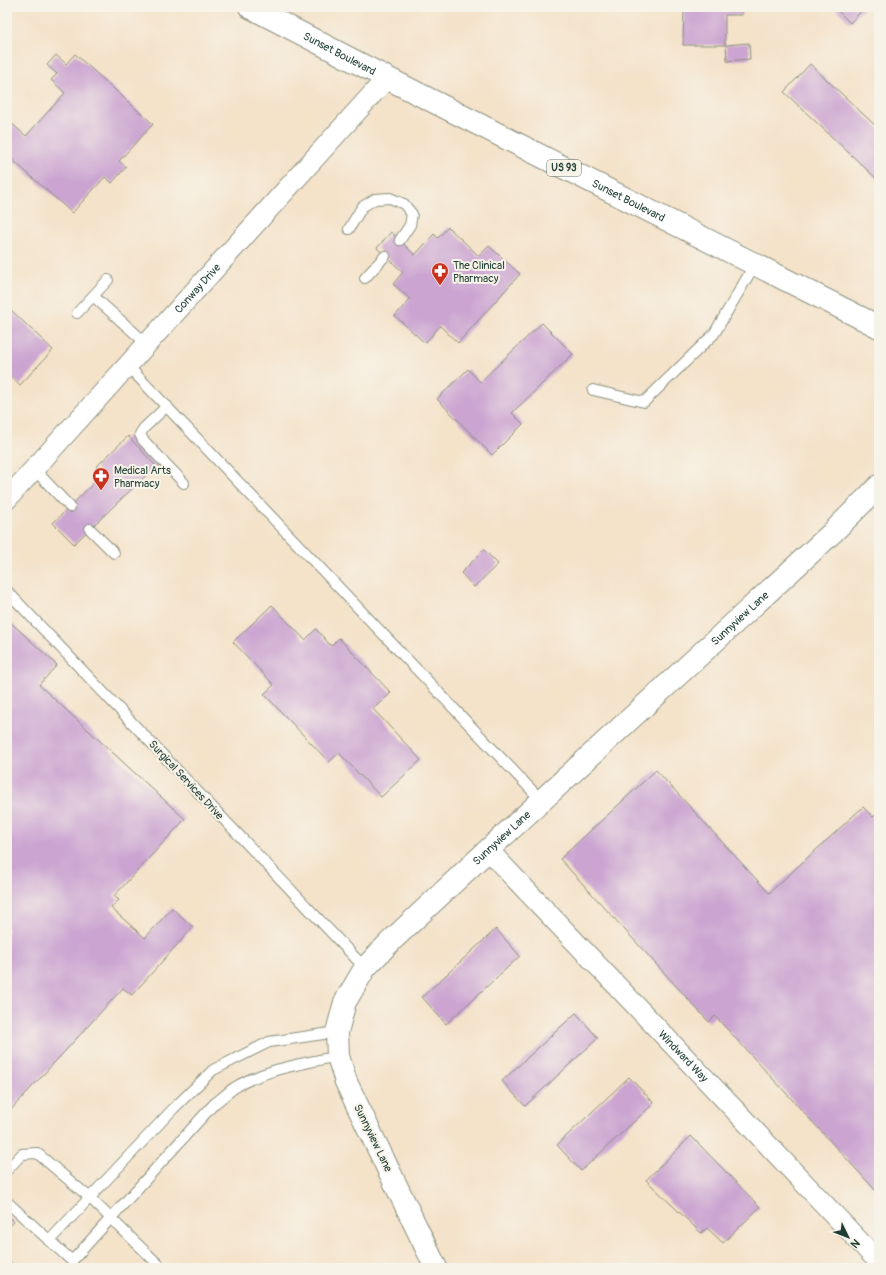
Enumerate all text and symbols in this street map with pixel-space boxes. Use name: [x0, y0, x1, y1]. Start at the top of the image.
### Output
street label: Sunset Boulevard: [301, 29, 378, 78]
road number: US 93: [547, 160, 581, 176]
street label: Sunset Boulevard: [590, 176, 667, 224]
place label: The Clinical Pharmacy: [453, 259, 505, 285]
street label: Conway Drive: [172, 260, 223, 316]
pharmacy icon: The Clinical Pharmacy: [430, 261, 450, 286]
place label: Medical Arts Pharmacy: [114, 464, 171, 490]
pharmacy icon: Medical Arts Pharmacy: [91, 466, 111, 491]
street label: Sunnyview Lane: [708, 588, 772, 648]
street label: Surgical Services Drive: [146, 738, 226, 823]
street label: Sunnyview Lane: [470, 808, 533, 868]
street label: Windward Way: [656, 1028, 711, 1085]
street label: Sunnyview Lane: [351, 1102, 395, 1174]
north arrow: [828, 1217, 868, 1257]
text: N: [847, 1236, 862, 1251]

